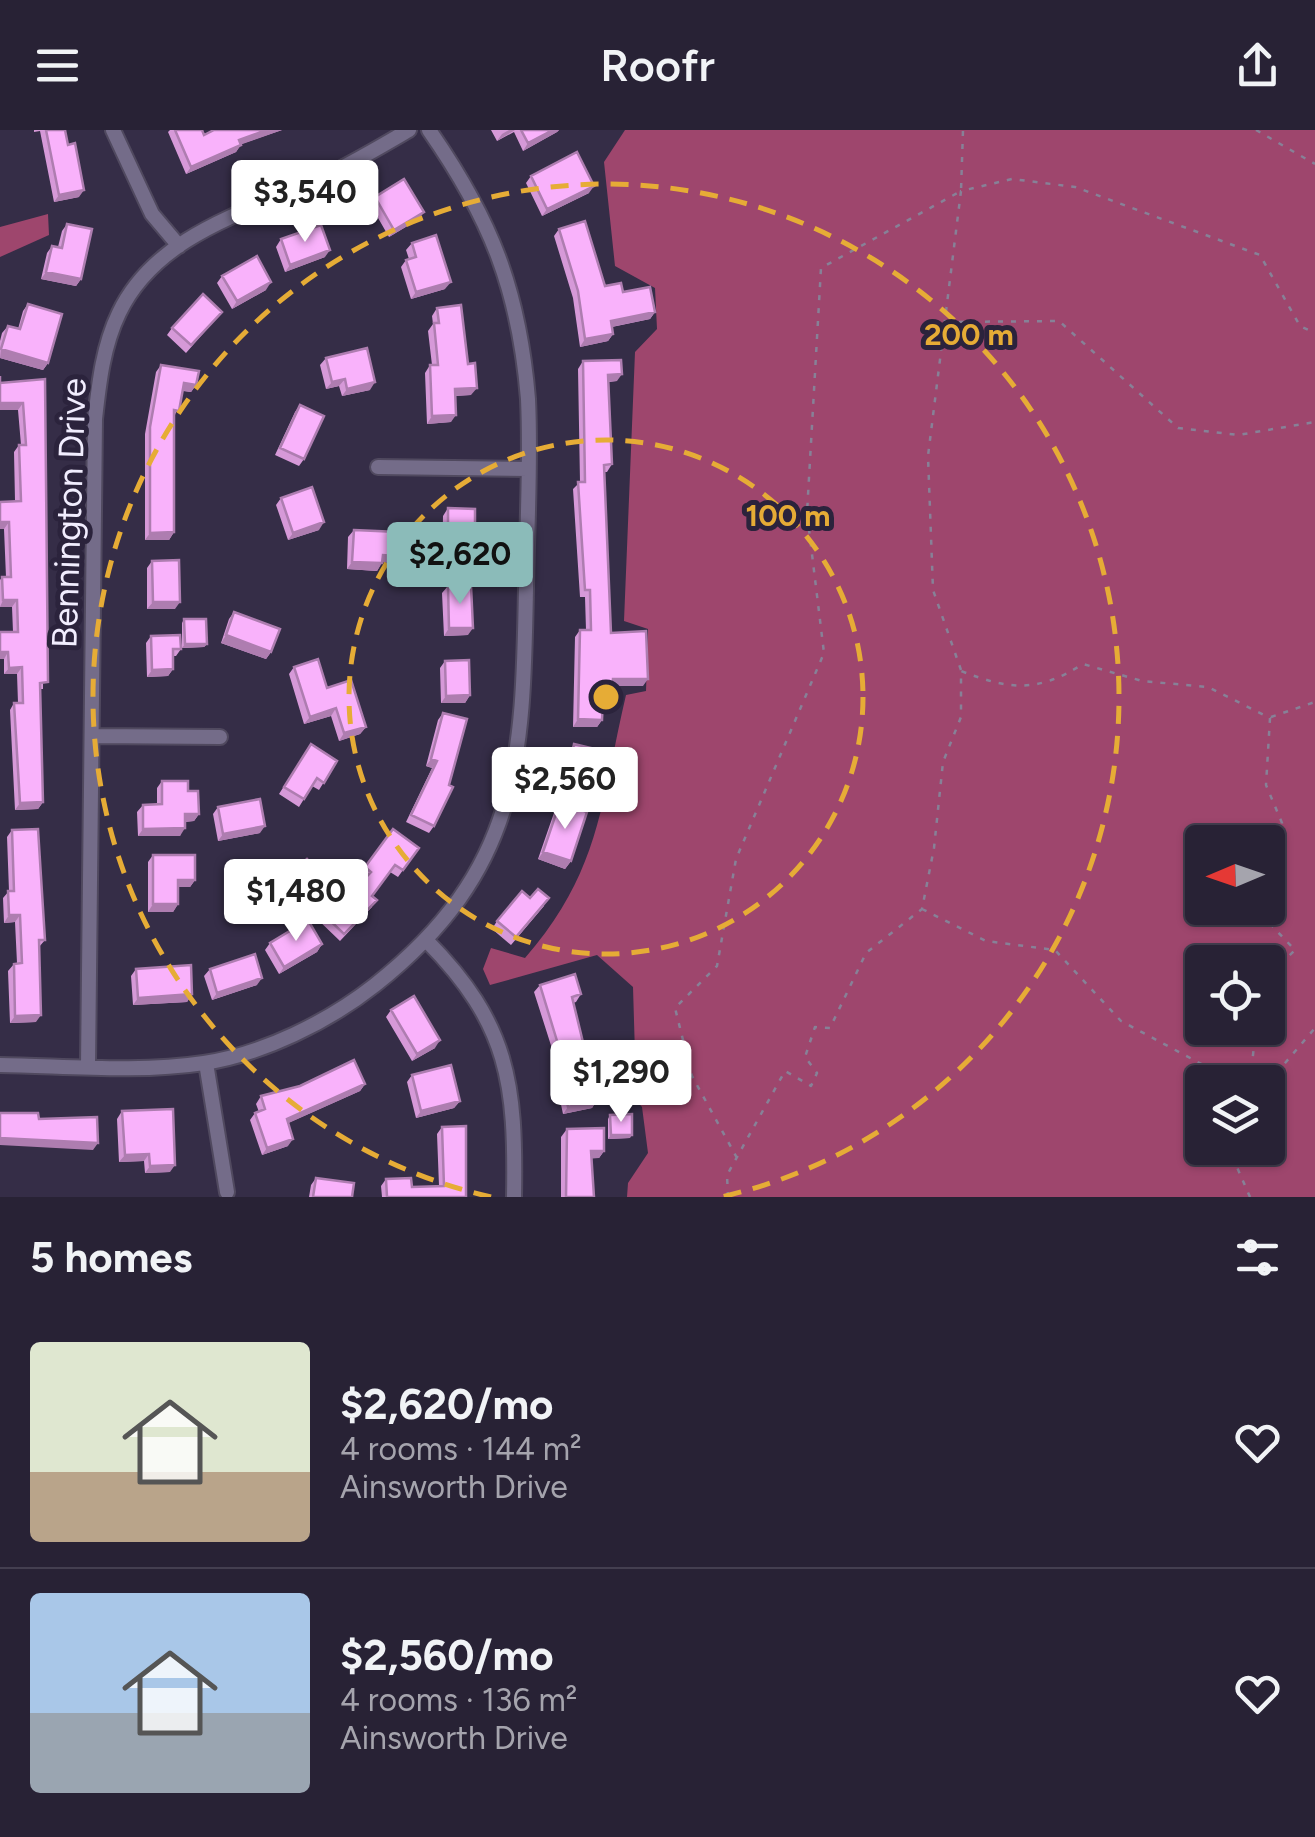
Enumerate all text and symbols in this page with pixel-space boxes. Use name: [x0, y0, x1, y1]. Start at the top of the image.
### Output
icon: menu: [30, 38, 85, 93]
text: Roofr: [600, 38, 715, 92]
icon: share: [1230, 38, 1285, 93]
pin: $3,540: [224, 160, 386, 245]
text: $3,540: [253, 173, 357, 211]
text: 200 m: [924, 316, 1014, 353]
street label: Bennington Drive: [43, 377, 95, 649]
text: 100 m: [746, 497, 830, 534]
pin: $2,620: [379, 522, 541, 607]
text: $2,620: [409, 535, 511, 573]
centre of rings: [588, 679, 624, 715]
pin: $2,560: [484, 747, 646, 832]
text: $2,560: [514, 760, 616, 798]
north arrow: [1185, 825, 1285, 925]
map controls: [1185, 825, 1285, 1165]
pin: $1,480: [215, 859, 377, 944]
text: $1,480: [246, 872, 346, 910]
button: locate: [1185, 945, 1285, 1045]
pin: $1,290: [540, 1040, 702, 1125]
text: $1,290: [572, 1053, 670, 1091]
button: layers: [1185, 1065, 1285, 1165]
icon: filters: [1230, 1230, 1285, 1285]
text: 5 homes: [30, 1232, 192, 1283]
text: $2,620/mo: [340, 1379, 553, 1430]
icon: home: [110, 1382, 230, 1502]
icon: heart: [1230, 1415, 1285, 1470]
text: 4 rooms · 144 m²: [340, 1430, 581, 1468]
text: Ainsworth Drive: [340, 1468, 568, 1506]
text: $2,560/mo: [340, 1630, 554, 1681]
icon: home: [110, 1633, 230, 1753]
icon: heart: [1230, 1666, 1285, 1721]
text: 4 rooms · 136 m²: [340, 1681, 577, 1719]
text: Ainsworth Drive: [340, 1719, 568, 1757]

